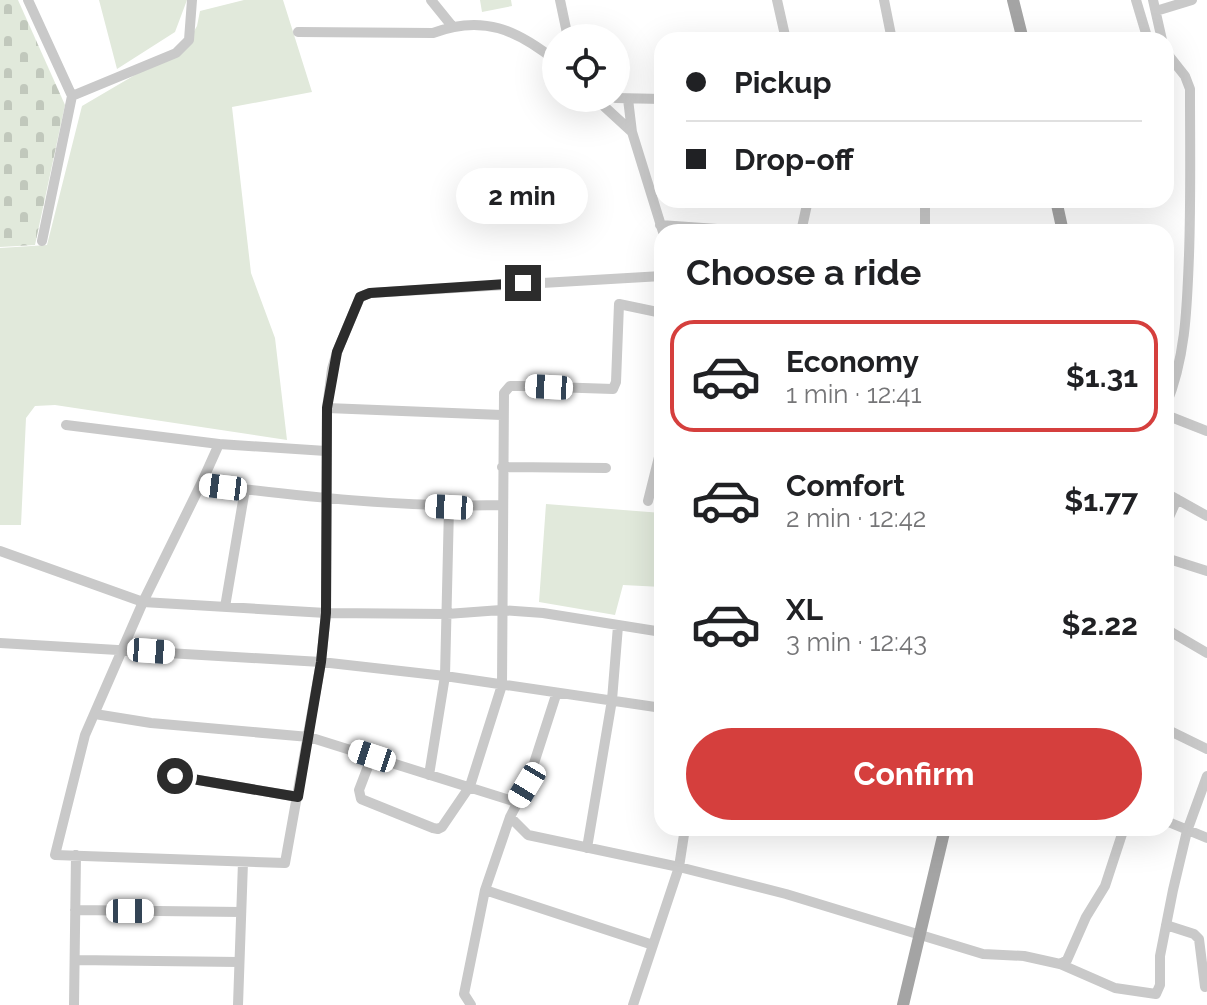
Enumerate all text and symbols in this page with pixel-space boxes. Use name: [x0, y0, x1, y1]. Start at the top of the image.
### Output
map controls: [542, 24, 630, 112]
button: locate: [542, 24, 630, 112]
text: Pickup: [734, 65, 832, 100]
text: Drop-off: [734, 142, 854, 177]
callout: 2 min: [457, 167, 589, 223]
text: 2 min: [488, 181, 556, 211]
text: Choose a ride: [686, 251, 921, 293]
route end: [505, 265, 541, 301]
icon: car: [690, 340, 762, 412]
text: Economy: [786, 344, 919, 379]
text: $1.31: [1066, 359, 1138, 394]
car: [524, 374, 574, 400]
text: 1 min · 12:41: [786, 379, 922, 409]
icon: car: [690, 464, 762, 536]
text: Comfort: [786, 468, 905, 503]
car: [198, 472, 248, 502]
text: $1.77: [1064, 483, 1138, 518]
car: [424, 494, 474, 520]
text: 2 min · 12:42: [786, 503, 926, 533]
icon: car: [690, 588, 762, 660]
text: XL: [786, 592, 823, 627]
text: $2.22: [1061, 607, 1138, 642]
text: 3 min · 12:43: [786, 627, 927, 657]
car: [126, 637, 176, 665]
button: Confirm: [686, 728, 1142, 820]
car: [345, 737, 399, 775]
route start: [157, 758, 193, 794]
car: [504, 758, 550, 812]
car: [106, 899, 154, 923]

